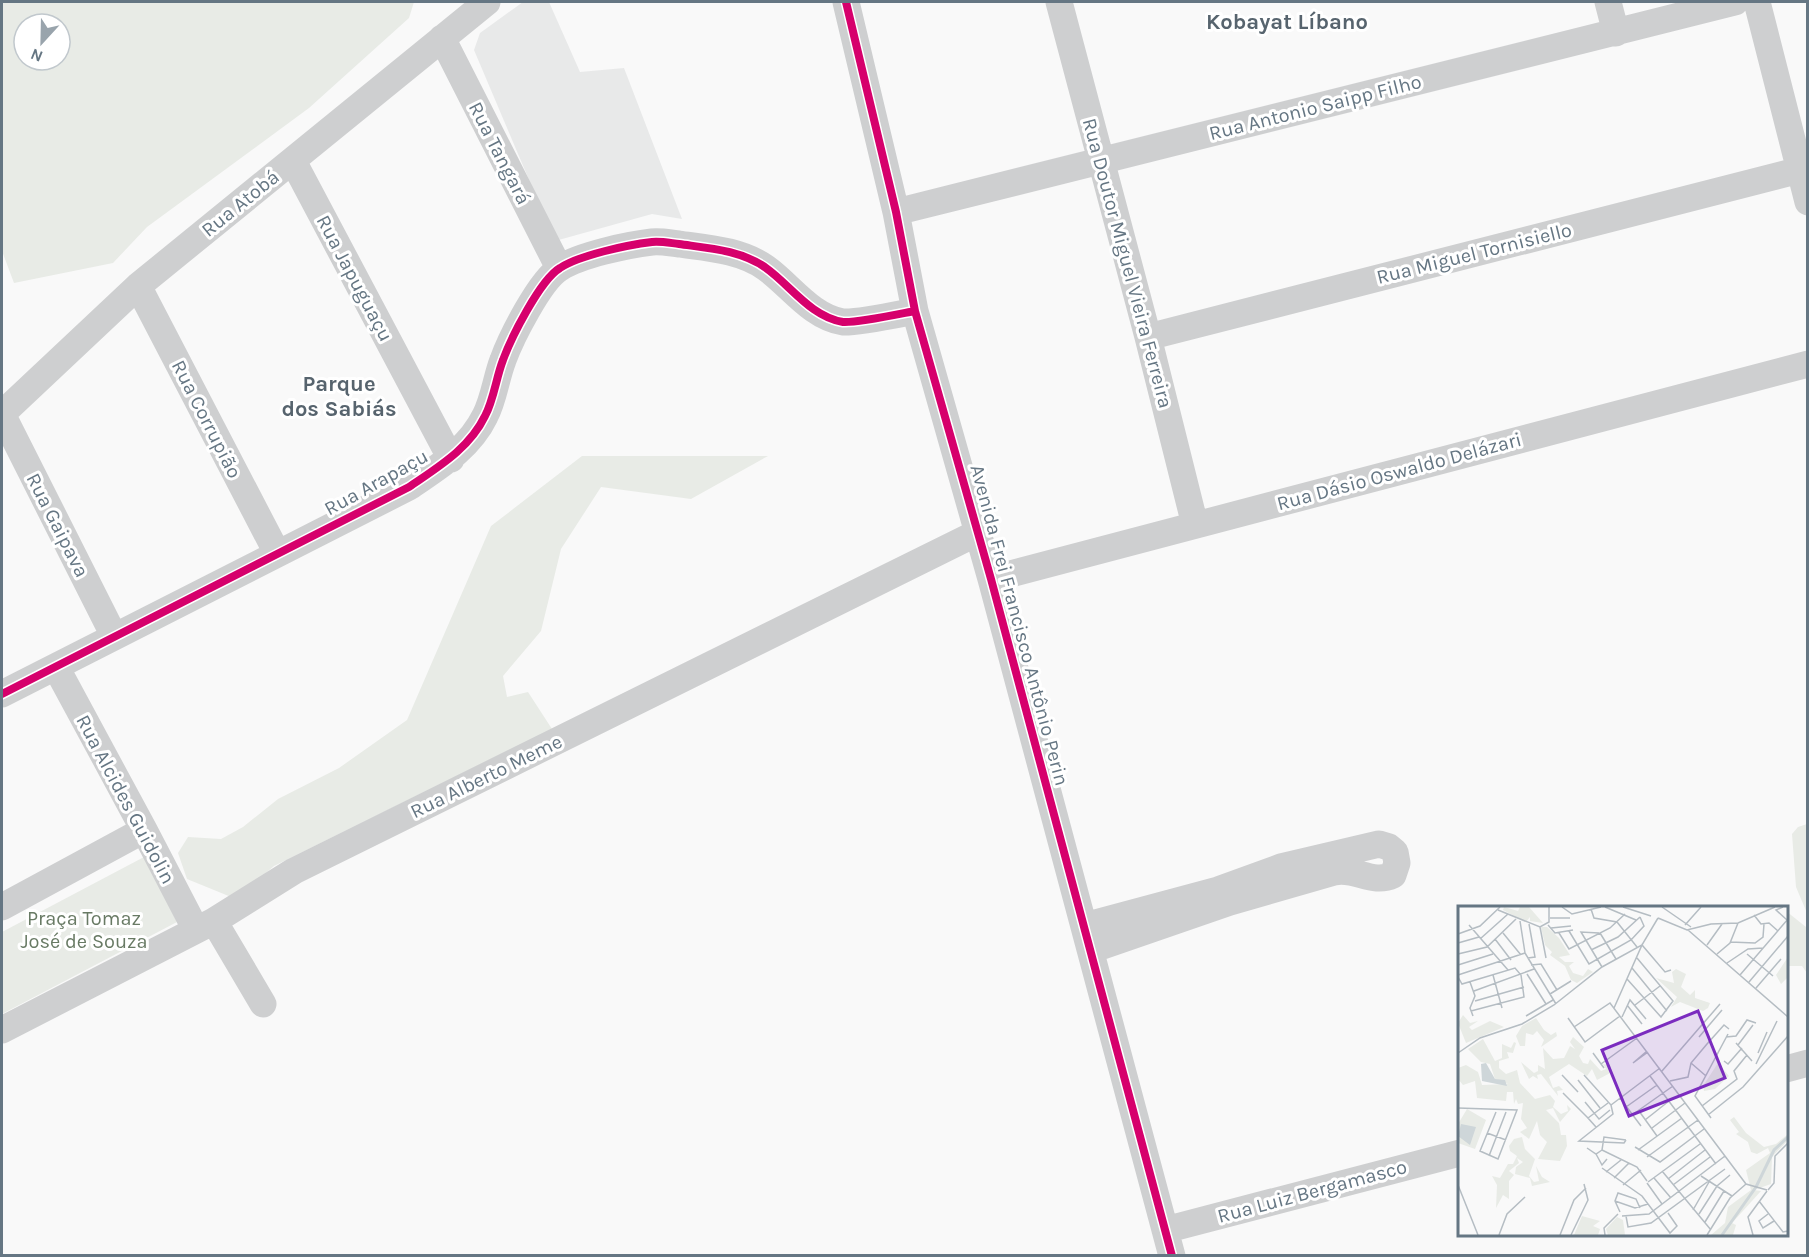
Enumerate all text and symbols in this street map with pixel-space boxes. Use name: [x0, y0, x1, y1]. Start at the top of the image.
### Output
district label: Kobayat Líbano: [1206, 9, 1368, 35]
north arrow: [12, 12, 72, 72]
text: N: [28, 44, 45, 66]
street label: Rua Antonio Saipp Filho: [1207, 70, 1424, 145]
street label: Rua Tangará: [464, 98, 535, 208]
street label: Rua Doutor Miguel Vieira Ferreira: [1078, 116, 1177, 411]
street label: Rua Atobá: [197, 165, 284, 242]
street label: Rua Japuguaçu: [312, 211, 398, 345]
street label: Rua Miguel Tornisiello: [1374, 218, 1574, 289]
street label: Rua Corrupião: [167, 356, 246, 482]
district label: Parque dos Sabiás: [281, 371, 397, 422]
street label: Rua Dásio Oswaldo Delázari: [1274, 428, 1524, 515]
street label: Rua Arapaçu: [320, 445, 432, 520]
street label: Avenida Frei Francisco Antônio Perin: [965, 462, 1074, 788]
street label: Rua Gaipava: [21, 469, 94, 581]
street label: Rua Alcides Guidolin: [71, 711, 180, 888]
street label: Rua Alberto Meme: [407, 730, 566, 823]
inset map: [1458, 906, 1788, 1236]
park label: Praça Tomaz José de Souza: [20, 907, 148, 953]
street label: Rua Luiz Bergamasco: [1215, 1155, 1409, 1228]

